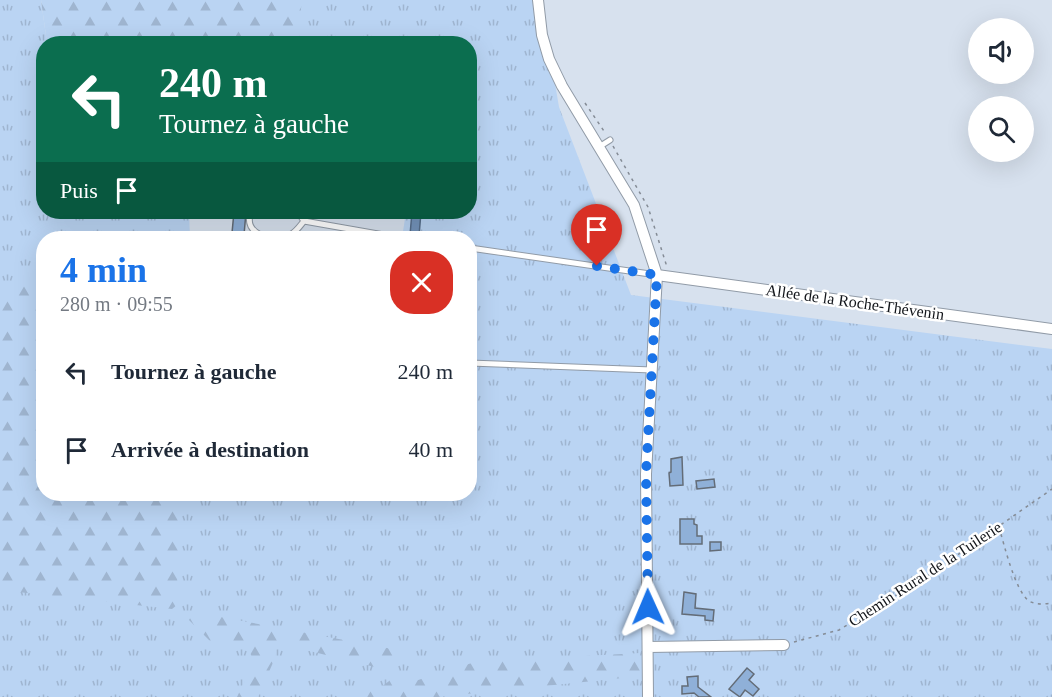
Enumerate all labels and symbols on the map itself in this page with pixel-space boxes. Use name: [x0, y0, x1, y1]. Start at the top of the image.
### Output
pin: [571, 204, 622, 266]
street label: Allée de la Roche-Thévenin: [765, 281, 945, 323]
street label: Chemin Rural de la Tuilerie: [845, 518, 1005, 630]
position arrow: [616, 575, 680, 639]

